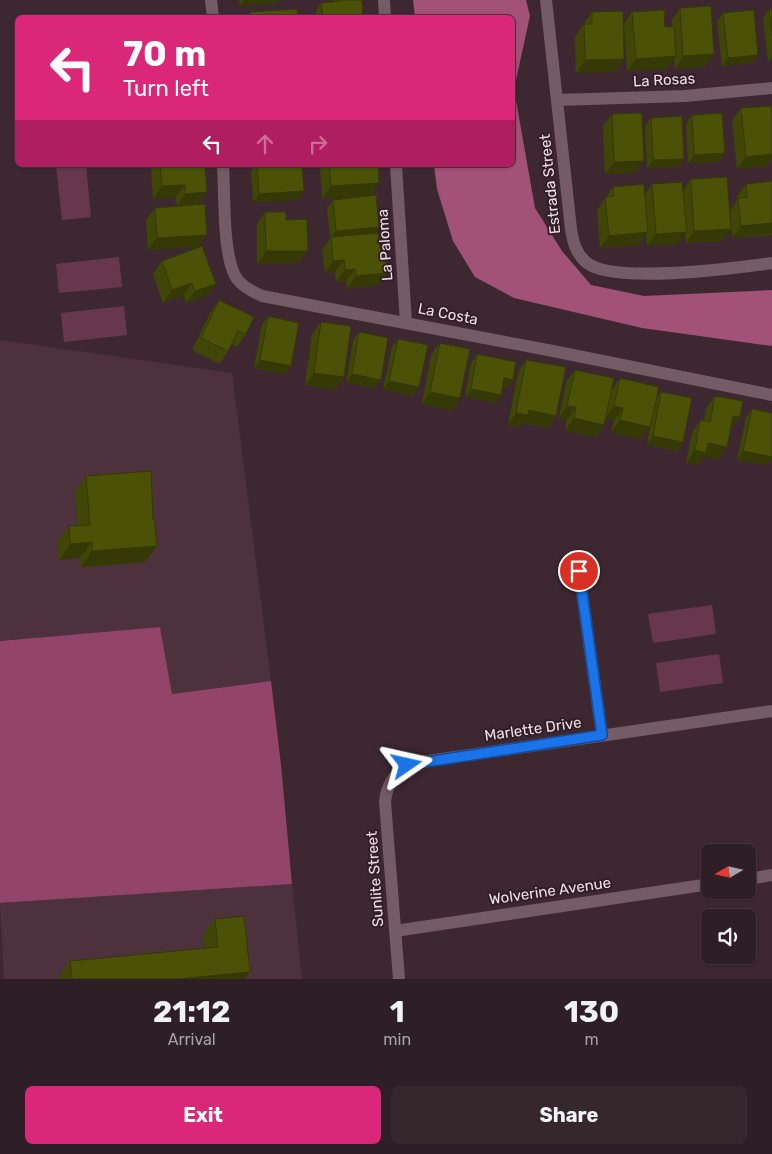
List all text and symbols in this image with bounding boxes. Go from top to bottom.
text: 70 m [123,33,206,75]
icon: left [40,35,105,100]
street label: La Rosas [632,69,696,91]
text: Turn left [123,75,209,102]
icon: left [198,130,226,158]
icon: ahead [251,130,279,158]
icon: right [304,130,332,158]
street label: Estrada Street [536,133,564,235]
street label: La Paloma [374,208,396,282]
street label: La Costa [416,299,480,329]
pin [558,550,600,592]
icon: arrive [565,557,593,585]
street label: Marlette Drive [483,713,583,745]
position arrow [380,738,432,790]
street label: Sunlite Street [363,830,387,928]
north arrow [701,844,756,899]
map controls [701,844,756,964]
street label: Wolverine Avenue [488,874,612,908]
button: sound [701,909,756,964]
text: 21:12 [153,994,230,1030]
text: 1 [390,994,405,1030]
text: 130 [564,994,619,1030]
text: Arrival [168,1030,216,1049]
text: min [383,1030,411,1049]
text: m [584,1030,599,1049]
button: Exit [25,1086,381,1144]
button: Share [391,1086,747,1144]

